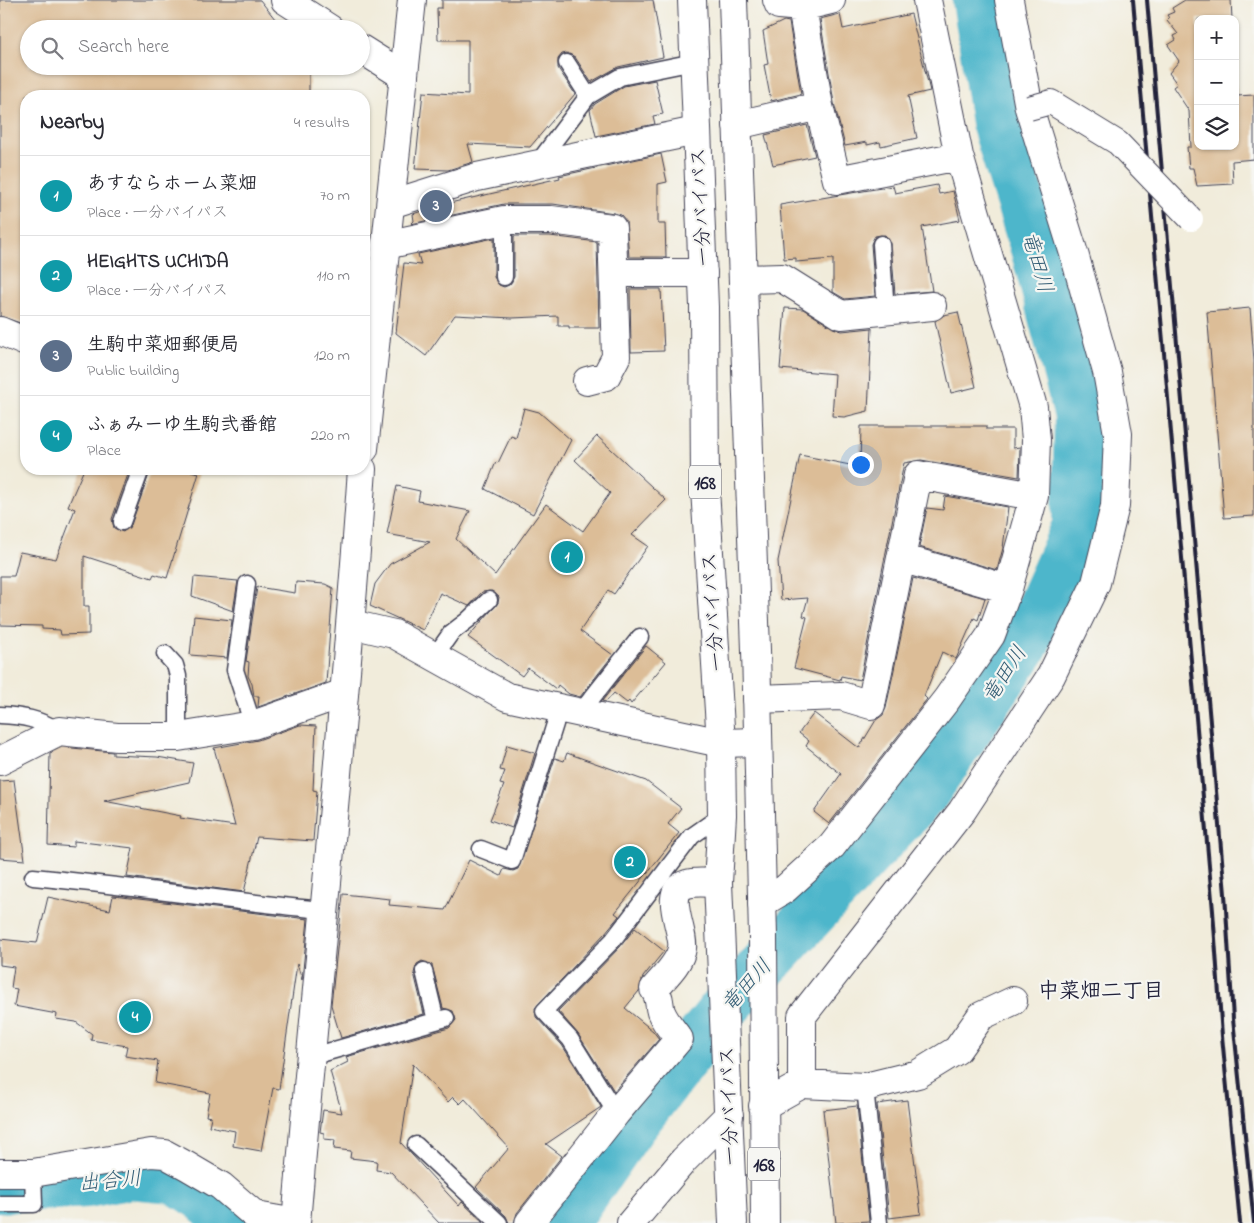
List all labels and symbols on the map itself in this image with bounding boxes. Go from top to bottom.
street label: 一分バイパス [685,146,720,267]
pin: 3 [420,187,452,225]
water label: 竜田川 [1013,228,1059,297]
your location [848,452,874,478]
road number: 168 [689,466,721,498]
pin: 1 [551,538,583,576]
street label: 一分バイパス [696,551,733,672]
water label: 竜田川 [976,641,1035,710]
pin: 2 [614,843,646,881]
water label: 竜田川 [715,953,780,1020]
district label: 中菜畑二丁目 [1038,977,1164,1007]
pin: 4 [119,998,151,1036]
street label: 一分バイパス [714,1046,747,1166]
road number: 168 [748,1148,780,1180]
water label: 出合川 [77,1164,143,1200]

